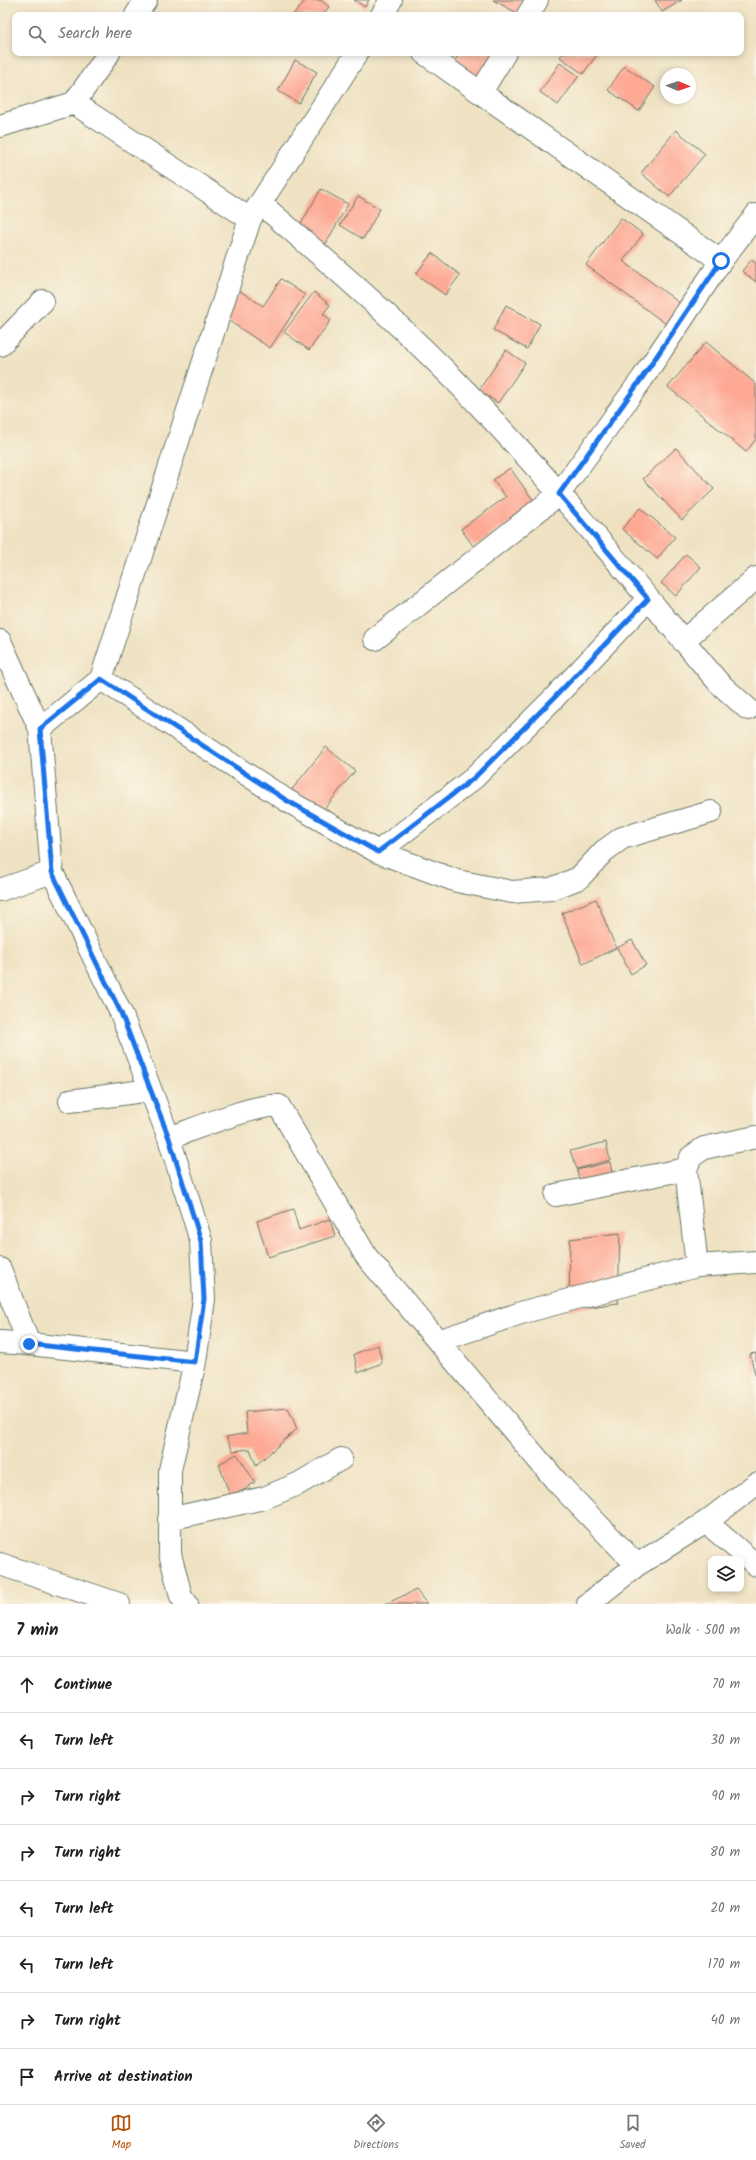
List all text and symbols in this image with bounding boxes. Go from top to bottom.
search box [12,12,744,56]
text: Search here [58,22,132,46]
icon: search [26,23,48,45]
north arrow [660,68,696,104]
route start [712,252,730,270]
route end [20,1335,38,1353]
map controls [708,1556,744,1592]
button: layers [708,1556,744,1592]
text: 7 min [16,1617,58,1644]
text: Walk · 500 m [665,1620,740,1641]
text: Continue [54,1673,112,1697]
icon: ahead [16,1674,38,1696]
text: 70 m [712,1674,740,1695]
text: Turn left [54,1729,114,1753]
icon: left [16,1730,38,1752]
text: 30 m [711,1730,740,1751]
text: Turn right [54,1785,121,1809]
icon: right [16,1786,38,1808]
text: 90 m [712,1786,740,1807]
text: Turn right [54,1841,121,1865]
icon: right [16,1842,38,1864]
text: 80 m [710,1842,740,1863]
text: Turn left [54,1897,114,1921]
icon: left [16,1898,38,1920]
text: 20 m [710,1898,740,1919]
text: Turn left [54,1953,114,1977]
icon: left [16,1954,38,1976]
text: 170 m [708,1954,740,1975]
text: Turn right [54,2009,121,2033]
icon: right [16,2010,38,2032]
text: 40 m [711,2010,740,2031]
text: Arrive at destination [54,2065,193,2089]
icon: arrive [16,2066,38,2088]
tab: Map [110,2112,132,2154]
tab: Directions [353,2112,399,2154]
tab: Saved [620,2112,646,2154]

